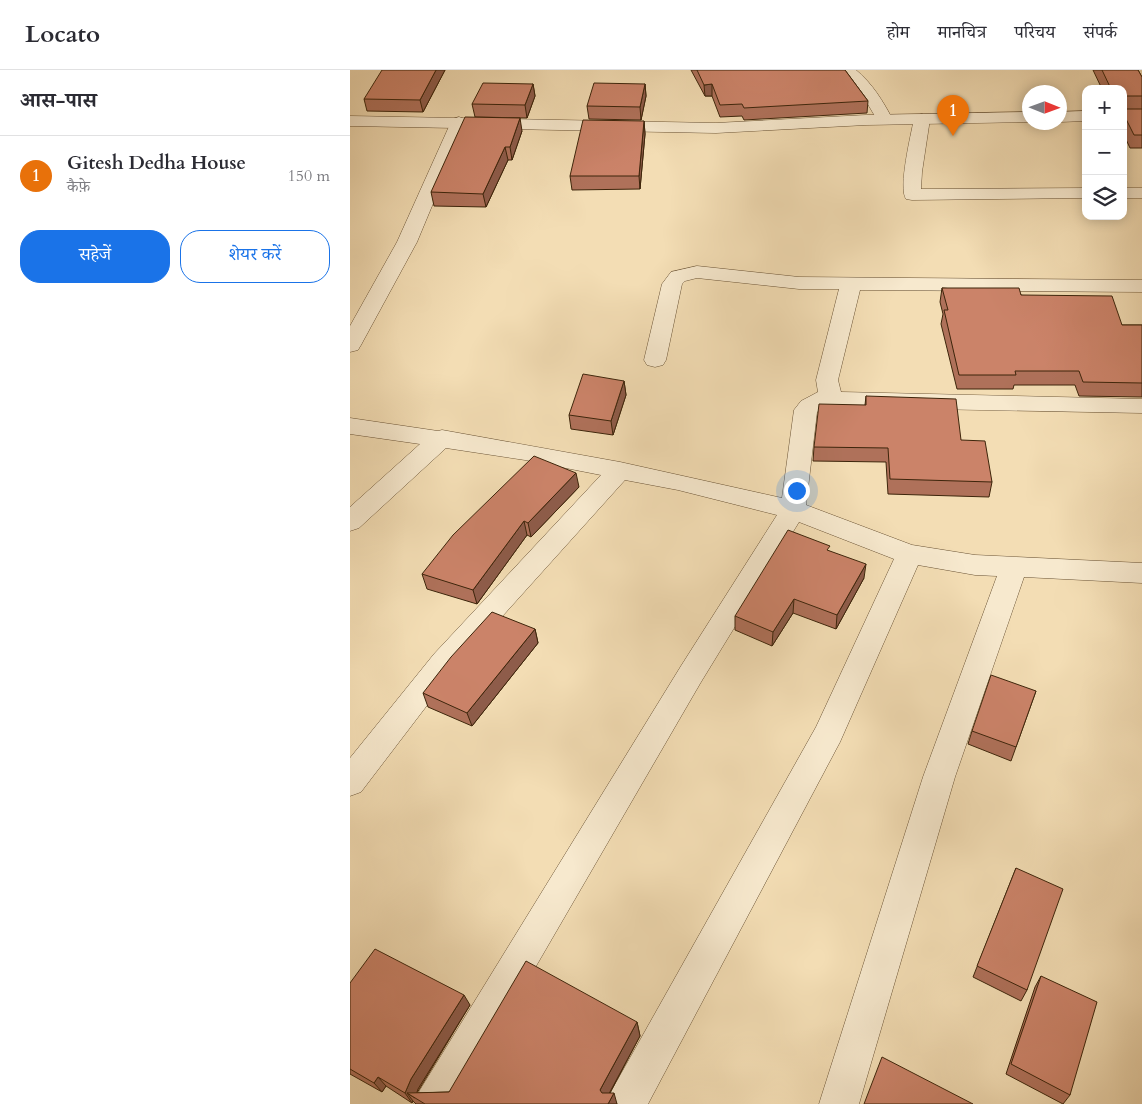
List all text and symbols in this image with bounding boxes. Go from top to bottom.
text: Locato [25,18,100,51]
text: होम [887,20,910,45]
text: मानचित्र [938,20,986,45]
text: परिचय [1014,20,1055,45]
text: संपर्क [1083,20,1117,45]
north arrow [1022,85,1067,130]
map controls [1082,85,1127,220]
button: + [1082,85,1127,130]
text: आस-पास [20,86,97,115]
pin: 1 [937,95,969,136]
button: − [1082,130,1127,175]
text: Gitesh Dedha House [67,150,246,176]
text: 1 [32,165,40,187]
text: 150 m [288,165,330,187]
button: layers [1082,175,1127,220]
text: कैफ़े [67,176,90,198]
button: सहेजें [20,230,170,283]
button: शेयर करें [180,230,330,283]
your location [784,478,810,504]

